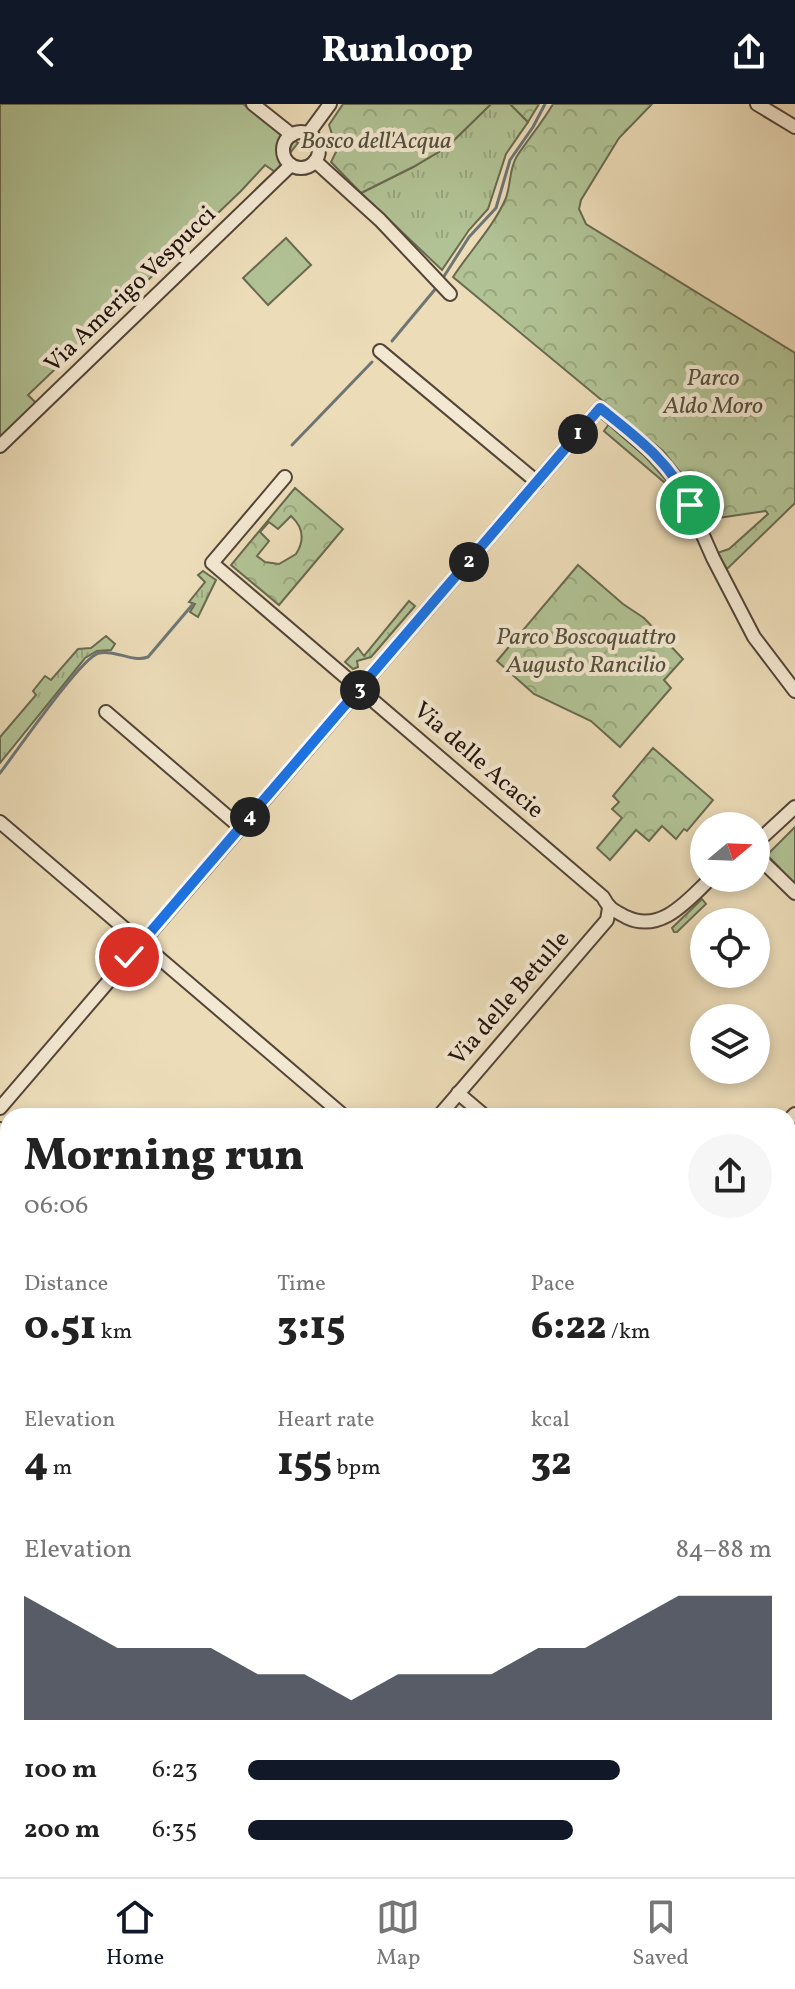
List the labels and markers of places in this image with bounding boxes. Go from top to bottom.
pin: 1 [558,414,598,454]
pin [656,471,724,539]
pin: 2 [449,542,489,582]
pin: 3 [340,670,380,710]
pin: 4 [230,797,270,837]
pin [95,923,163,991]

